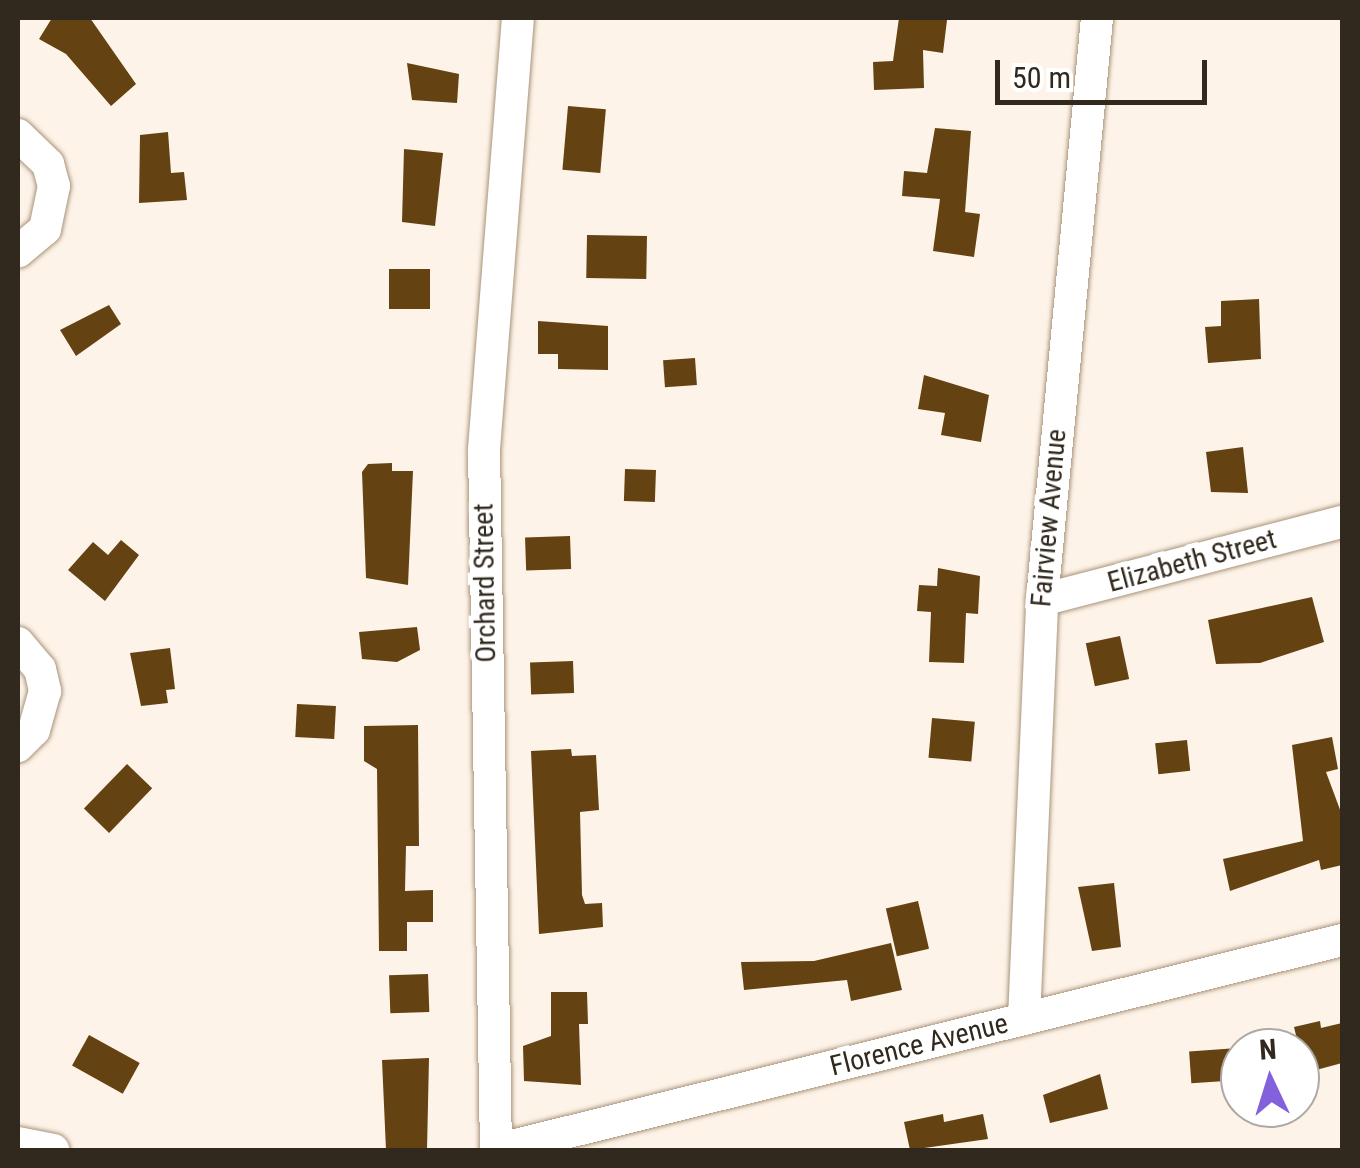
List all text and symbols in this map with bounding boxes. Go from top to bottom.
scale bar [1000,40,1212,102]
text: 50 m [1012,60,1071,95]
street label: Fairview Avenue [1024,428,1074,608]
street label: Orchard Street [467,503,503,663]
street label: Elizabeth Street [1104,522,1280,600]
street label: Florence Avenue [827,1007,1011,1083]
north arrow [1220,1028,1320,1128]
text: N [1258,1033,1278,1067]

